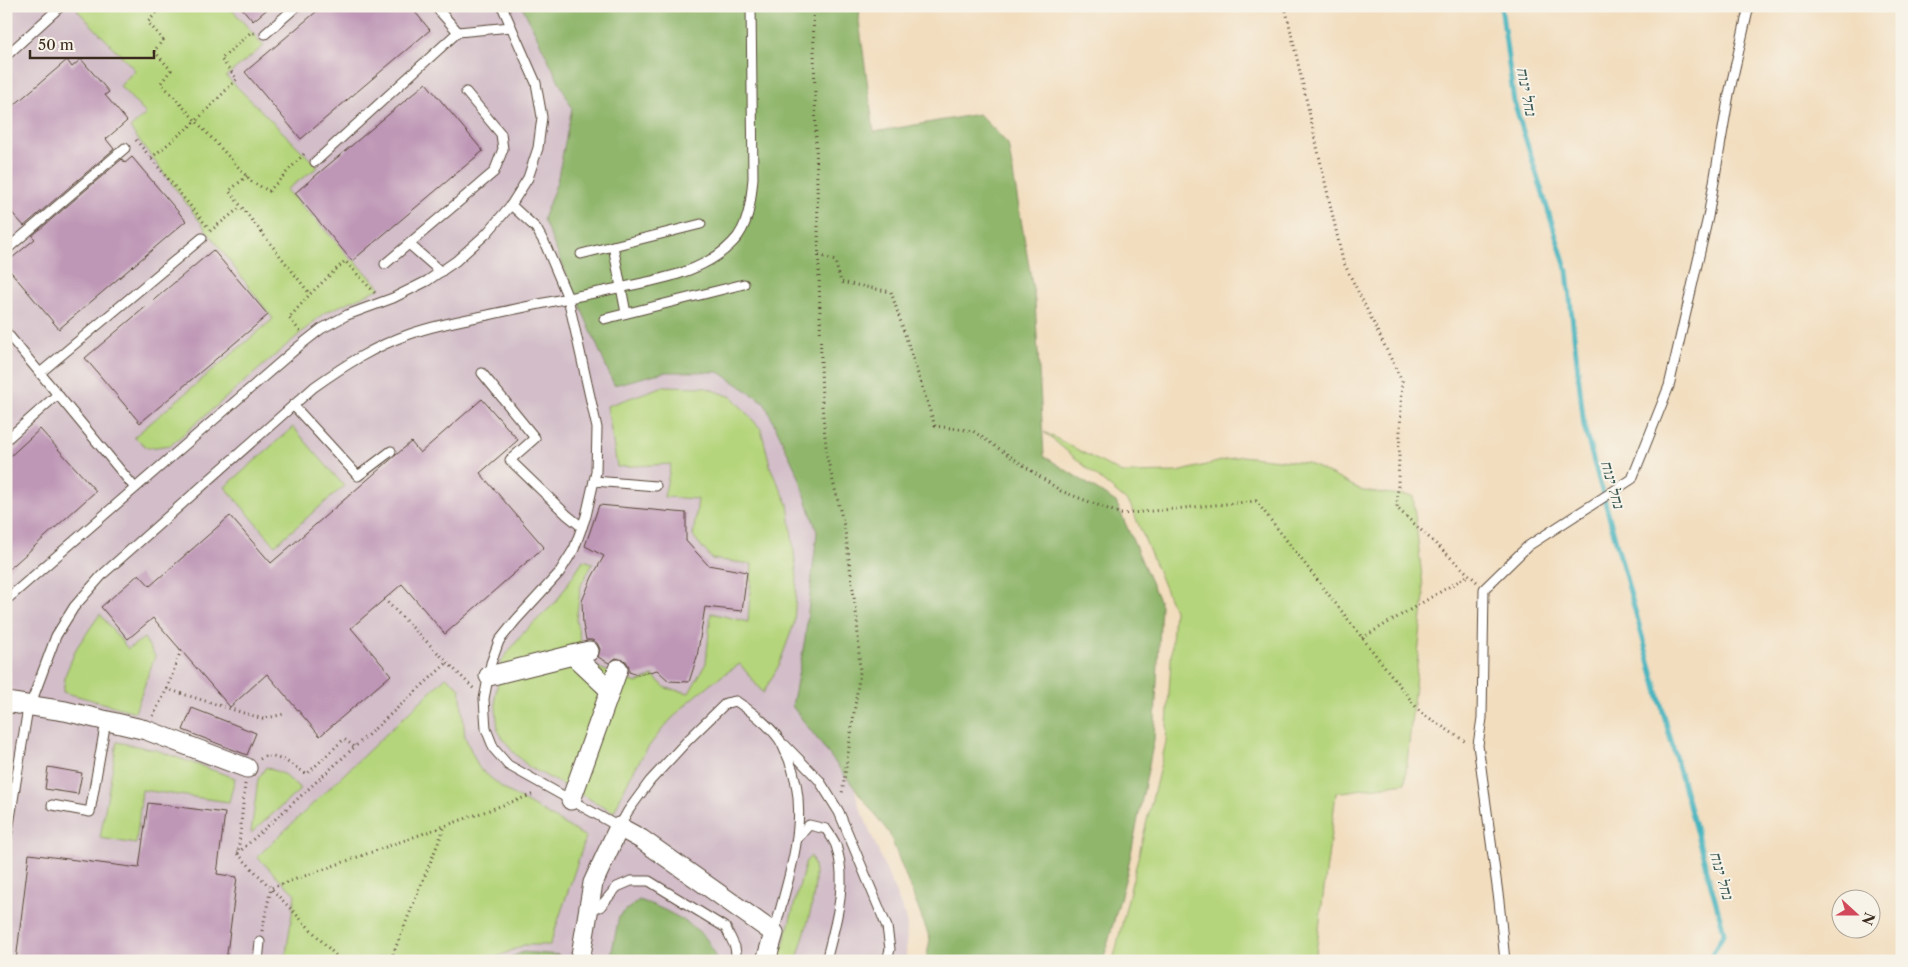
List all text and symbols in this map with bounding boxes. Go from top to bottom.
scale bar [30,28,154,60]
text: 50 m [38,35,74,54]
water label: נחל ינוח [1512,65,1542,119]
water label: נחל ינוח [1597,458,1630,512]
water label: נחל ינוח [1706,849,1739,903]
north arrow [1830,890,1880,940]
text: N [1858,910,1879,928]

